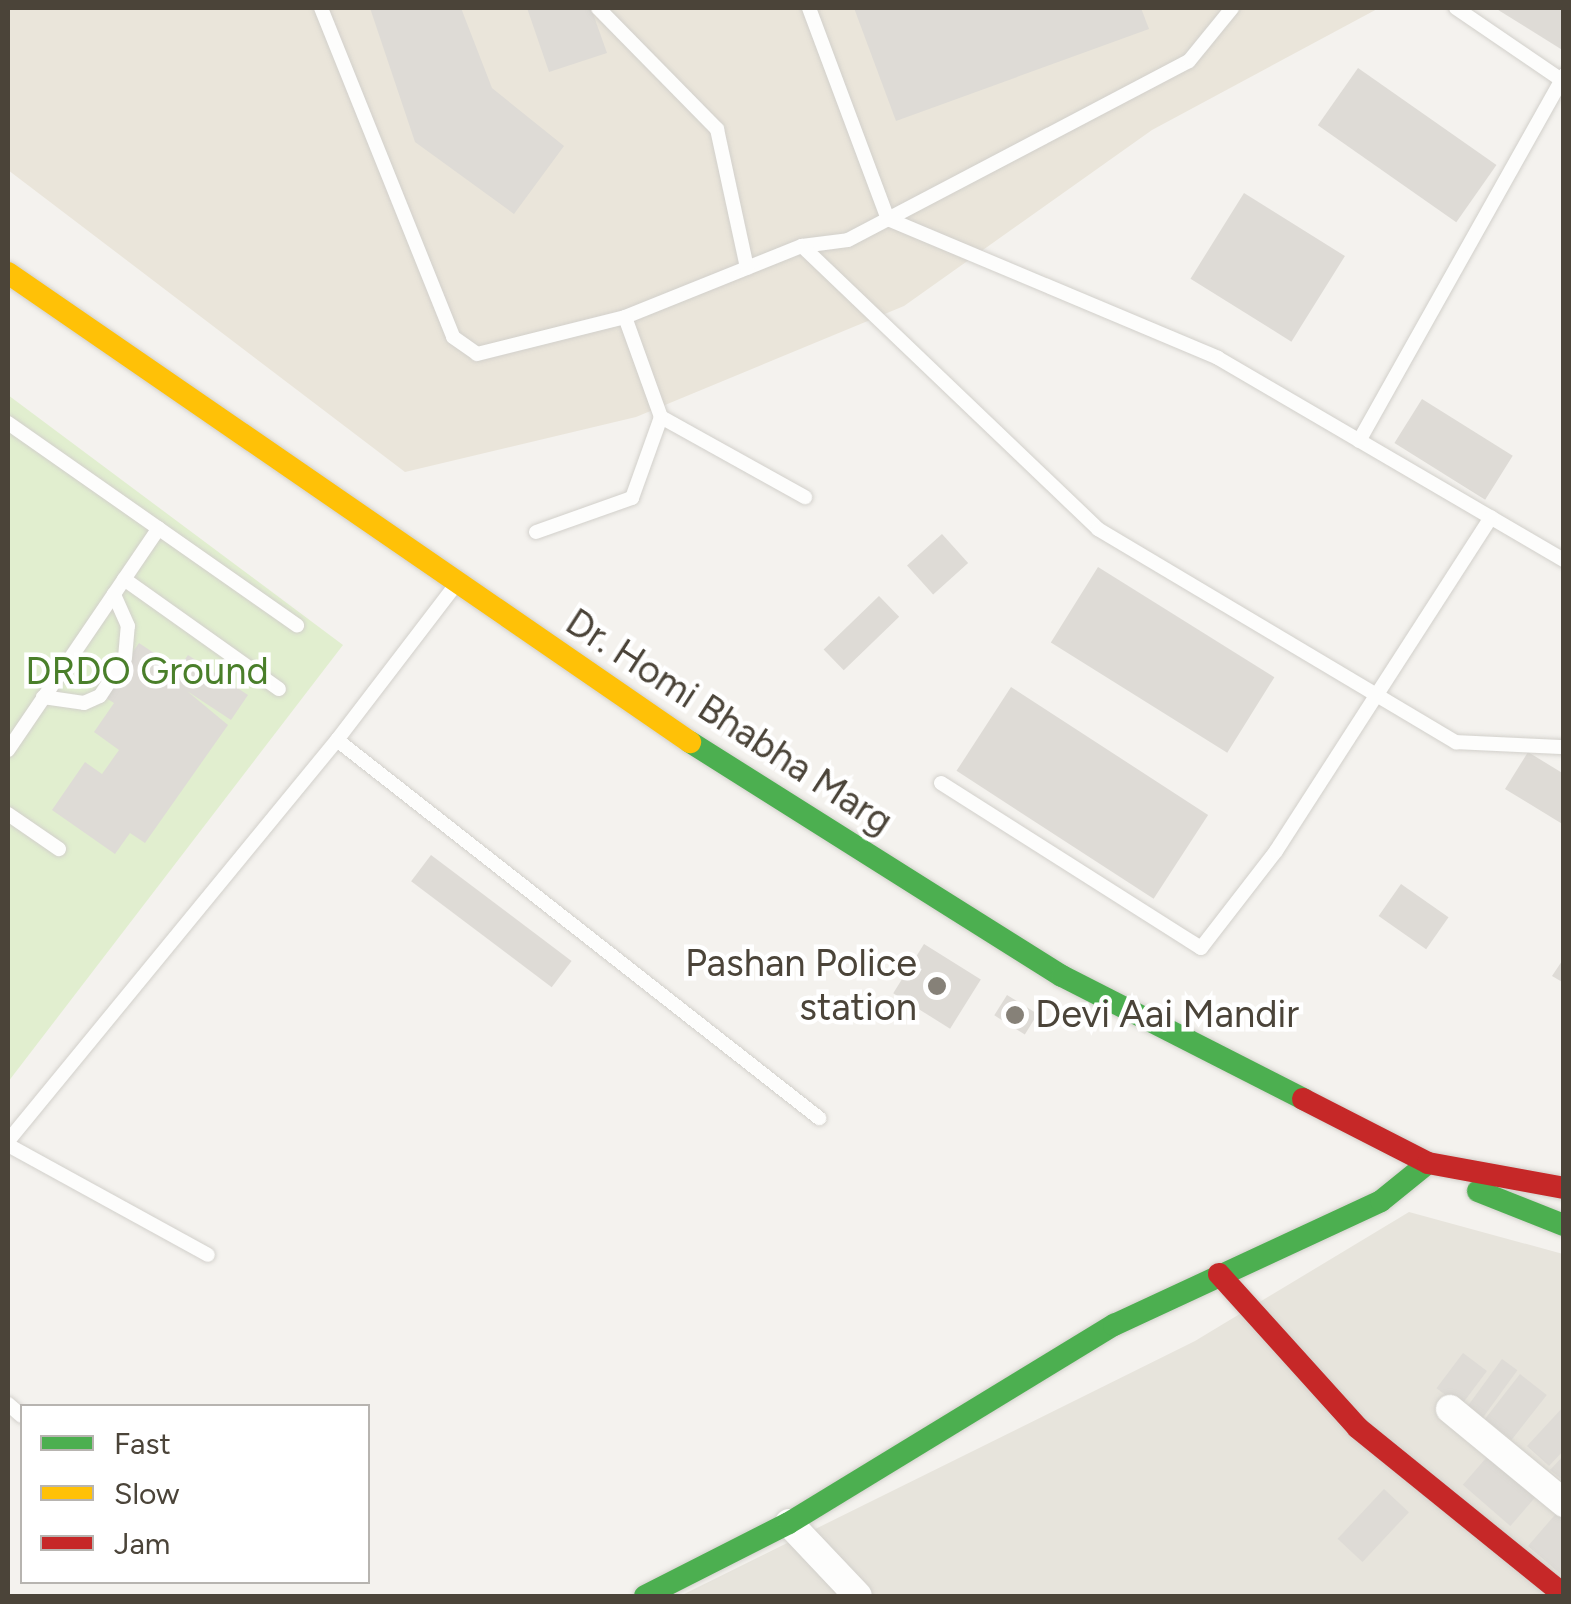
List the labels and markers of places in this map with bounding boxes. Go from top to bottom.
place label: Pashan Police station [685,941,917,1030]
marker: Pashan Police station [926,975,948,997]
place label: Devi Aai Mandir [1035,992,1299,1038]
marker: Devi Aai Mandir [1004,1004,1026,1026]

